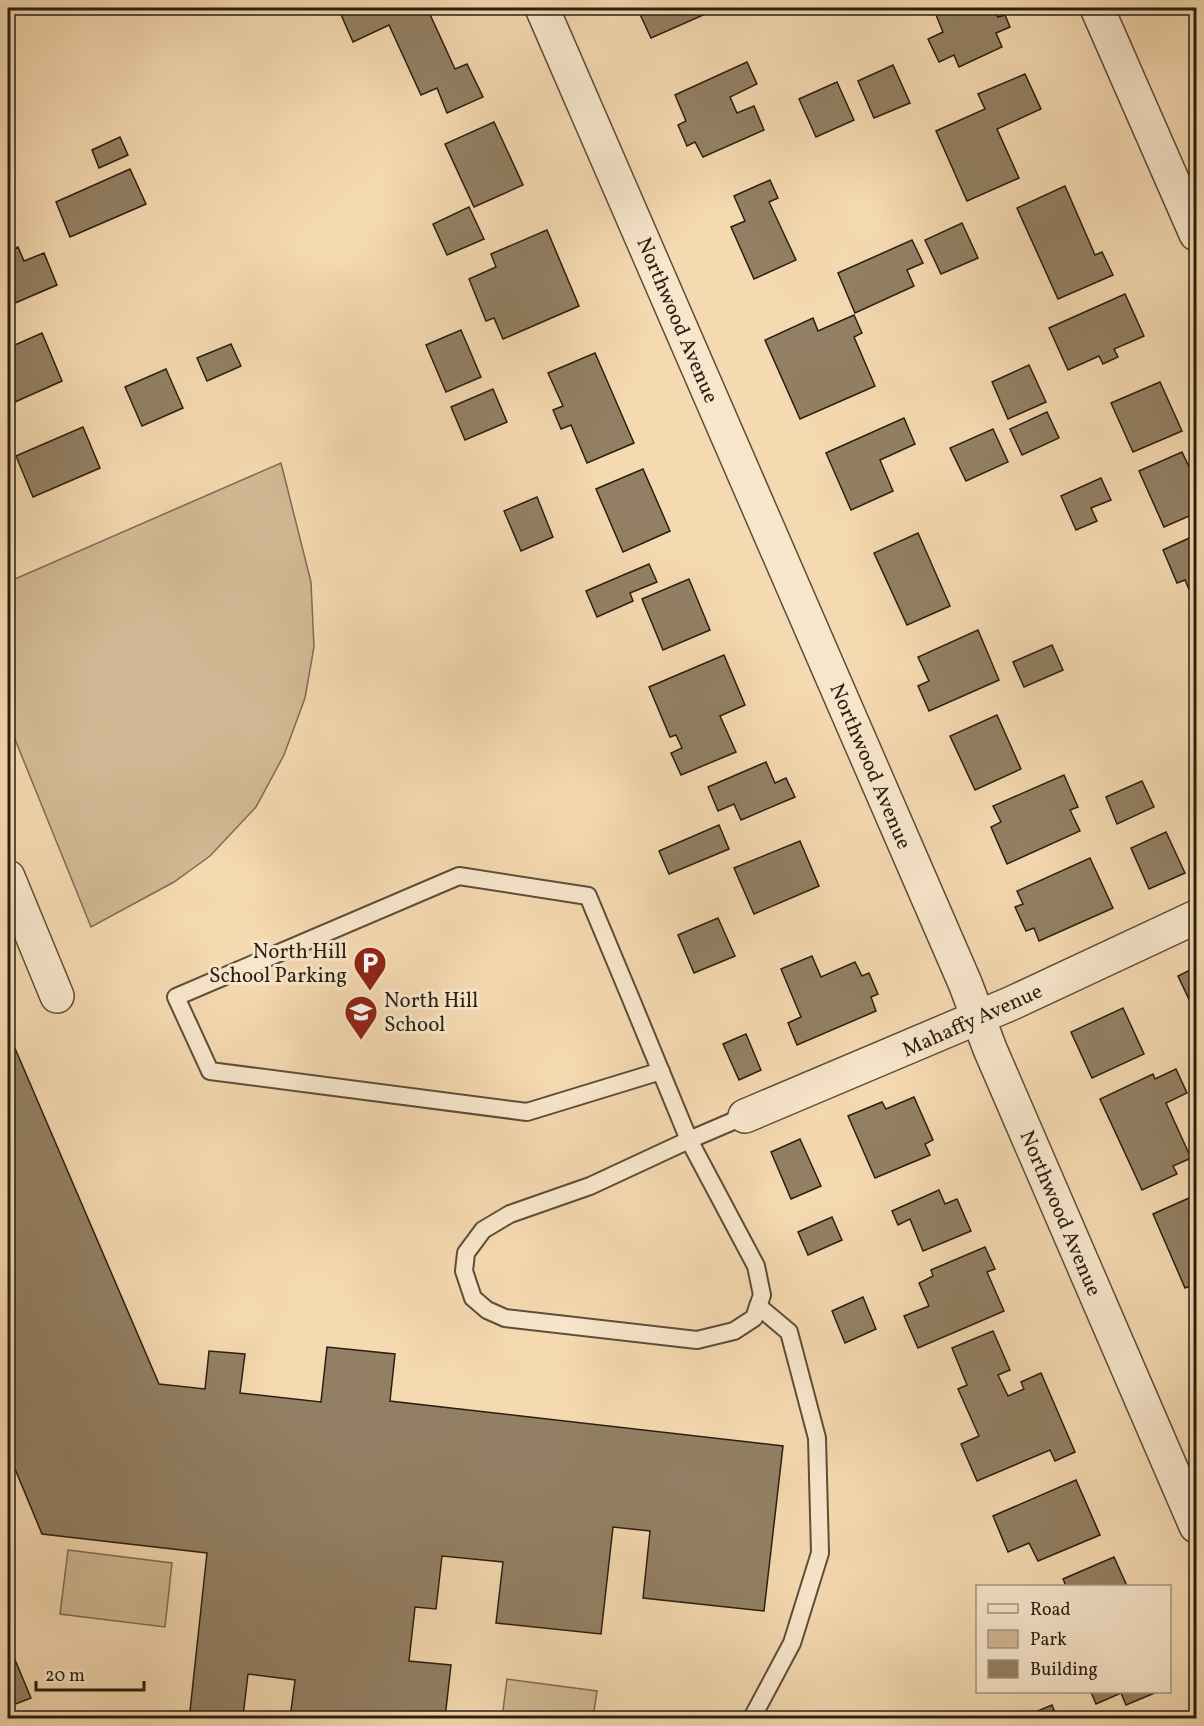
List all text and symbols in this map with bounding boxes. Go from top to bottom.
street label: Northwood Avenue [629,233,725,408]
street label: Northwood Avenue [822,679,918,854]
place label: North Hill School Parking [209,938,347,991]
parking icon: North Hill School Parking [352,945,388,992]
street label: Mahaffy Avenue [898,977,1047,1065]
place label: North Hill School [384,987,478,1040]
school or university icon: North Hill School [343,994,379,1041]
street label: Northwood Avenue [1012,1126,1108,1301]
legend [976,1585,1171,1693]
text: Road [1030,1598,1071,1623]
text: Park [1030,1628,1067,1653]
scale bar [36,1654,144,1692]
text: Building [1030,1658,1098,1683]
text: 20 m [45,1664,85,1689]

